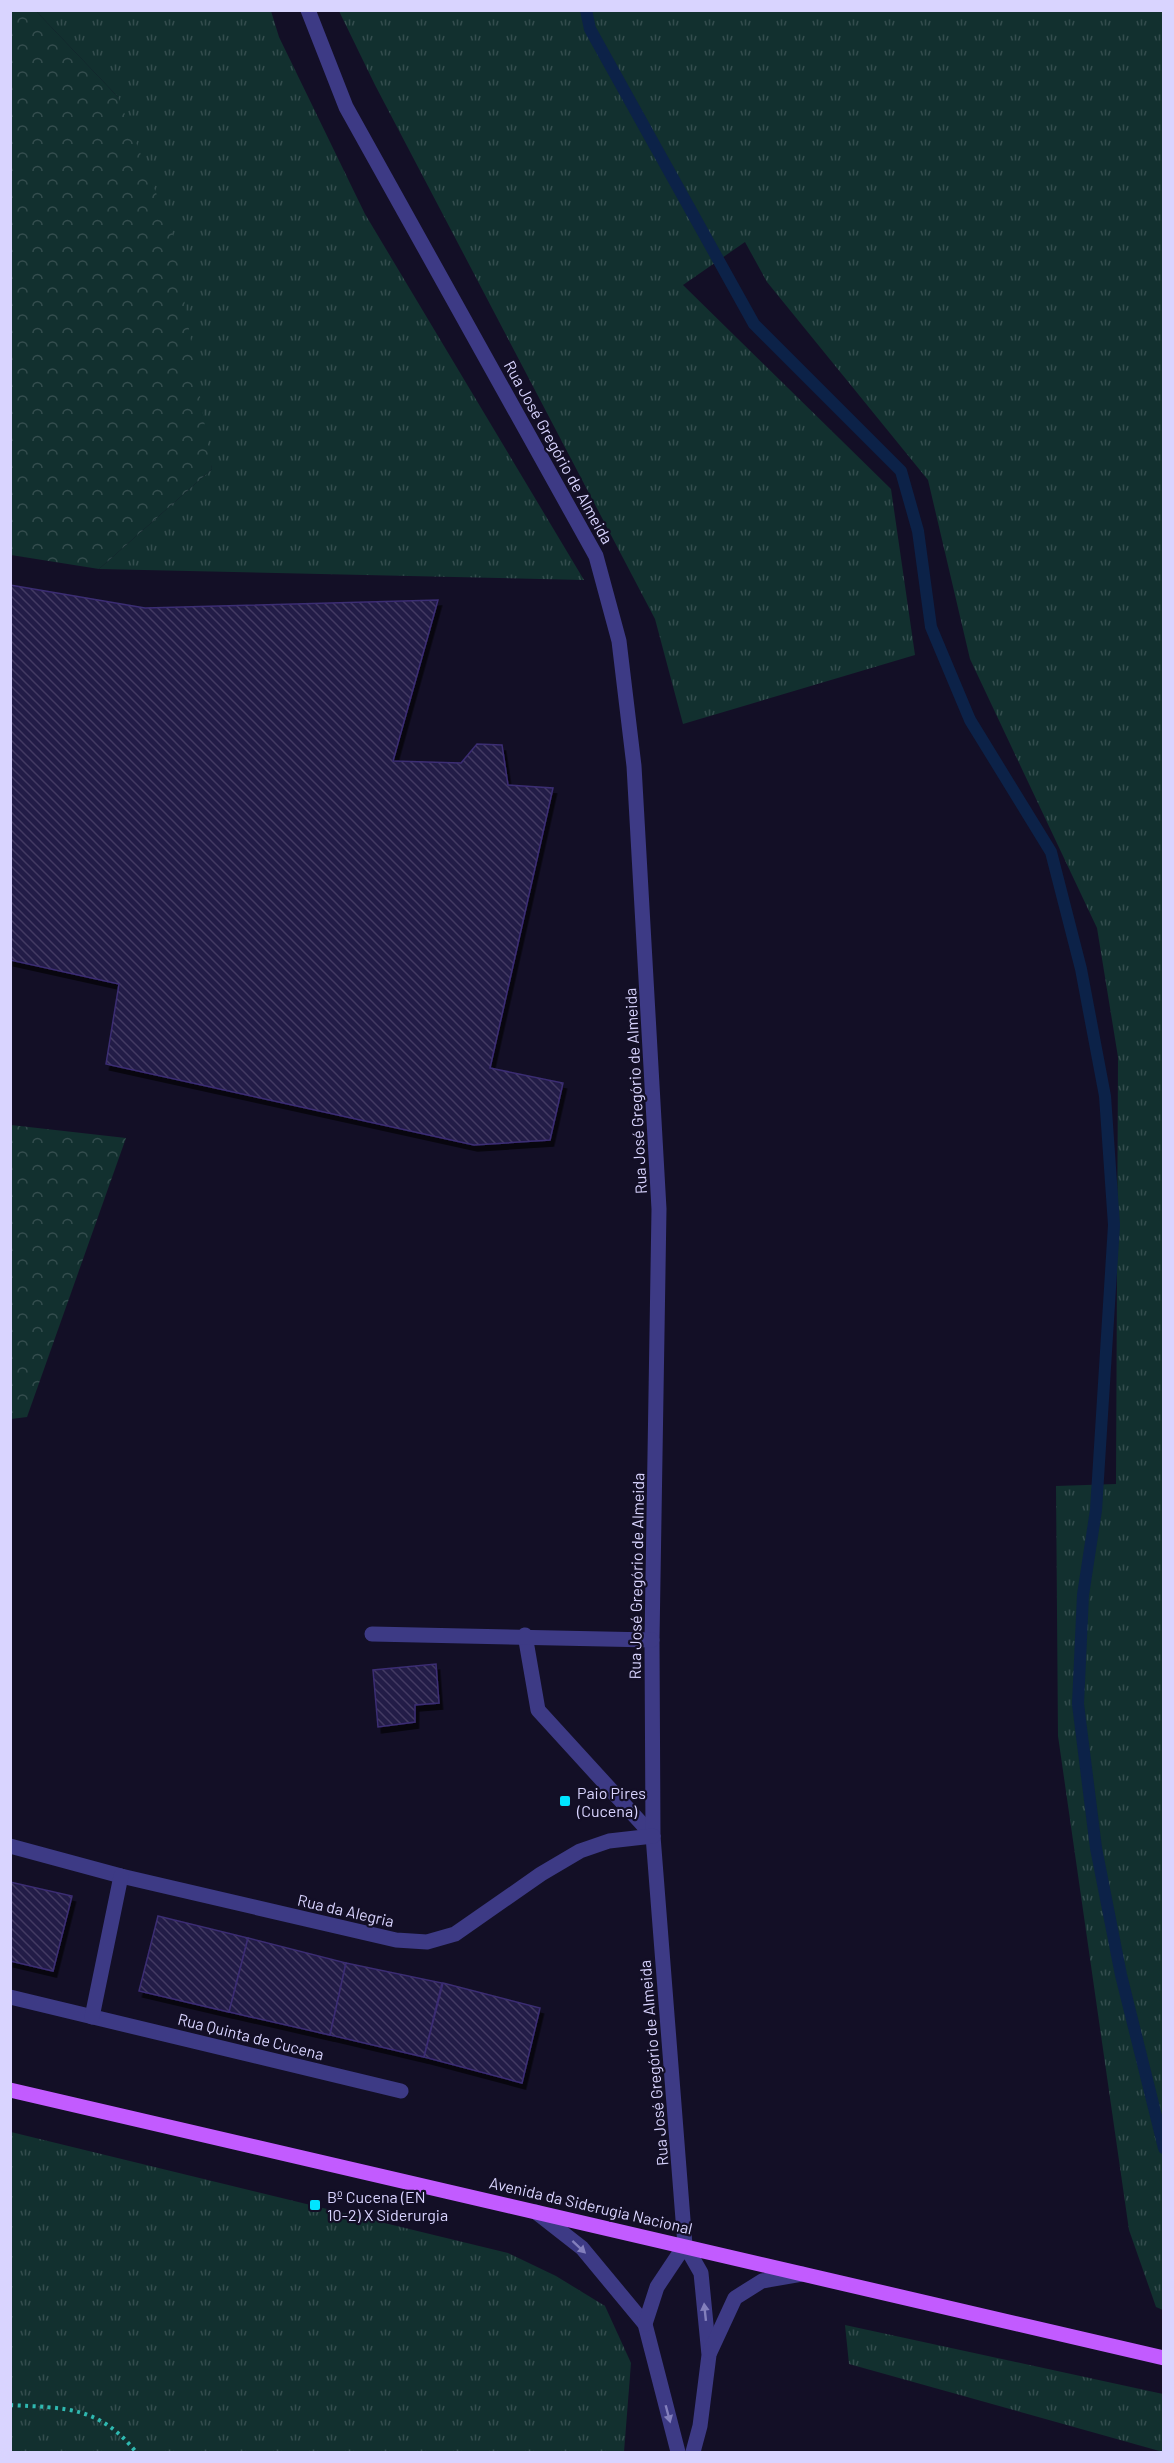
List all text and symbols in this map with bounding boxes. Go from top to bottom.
street label: Rua José Gregório de Almeida [501,357,617,547]
street label: Rua José Gregório de Almeida [620,987,650,1195]
street label: Rua José Gregório de Almeida [625,1473,647,1679]
place label: Paio Pires (Cucena) [576,1783,646,1820]
marker: Paio Pires (Cucena) [558,1794,572,1808]
street label: Rua da Alegria [296,1890,396,1930]
street label: Rua José Gregório de Almeida [635,1959,671,2167]
street label: Rua Quinta de Cucena [176,2009,326,2063]
street label: Avenida da Siderugia Nacional [488,2172,694,2238]
place label: Bº Cucena (EN 10-2) X Siderurgia [327,2187,448,2224]
marker: Bº Cucena (EN 10-2) X Siderurgia [308,2198,322,2212]
one-way arrow [571,2240,586,2253]
one-way arrow [700,2302,710,2321]
one-way arrow [664,2405,674,2423]

